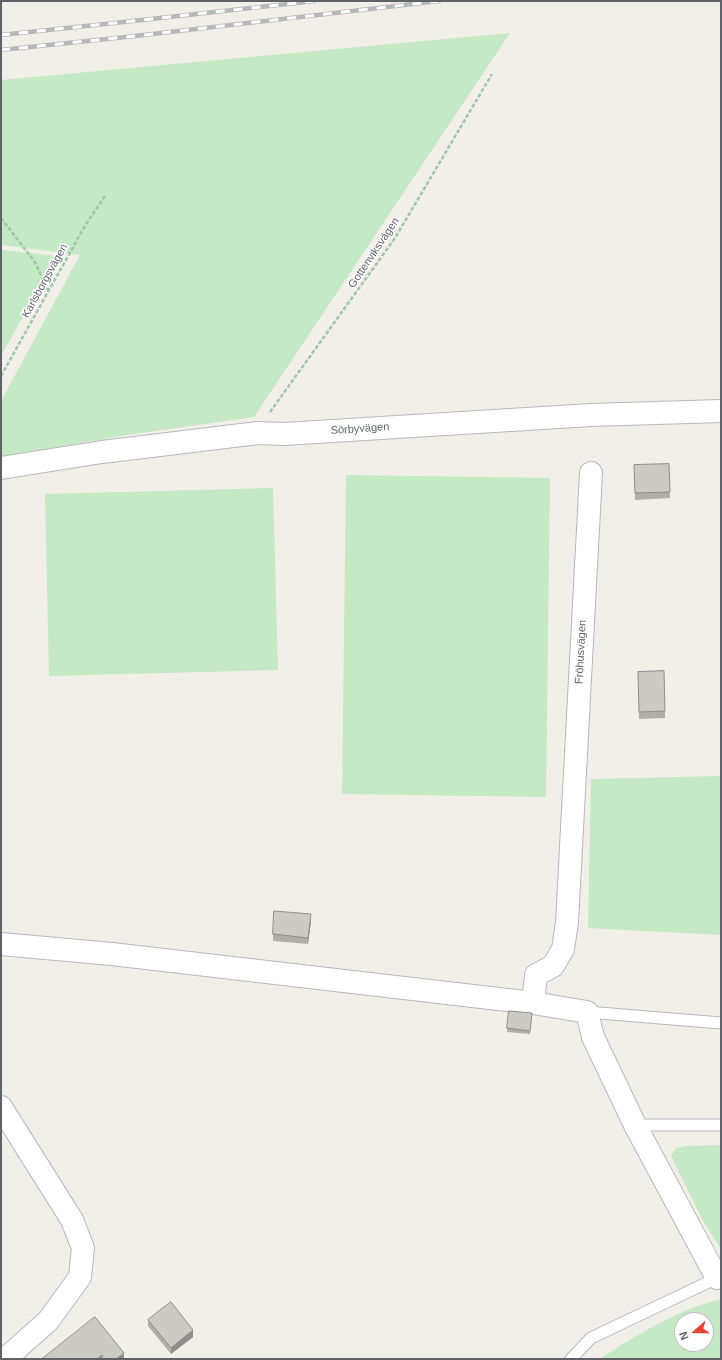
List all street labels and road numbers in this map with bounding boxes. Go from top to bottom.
street label: Gottenviksvägen [346,215,402,291]
street label: Karlsborgsvägen [19,242,71,320]
street label: Sörbyvägen [330,420,390,438]
street label: Fröhusvägen [573,620,589,684]

